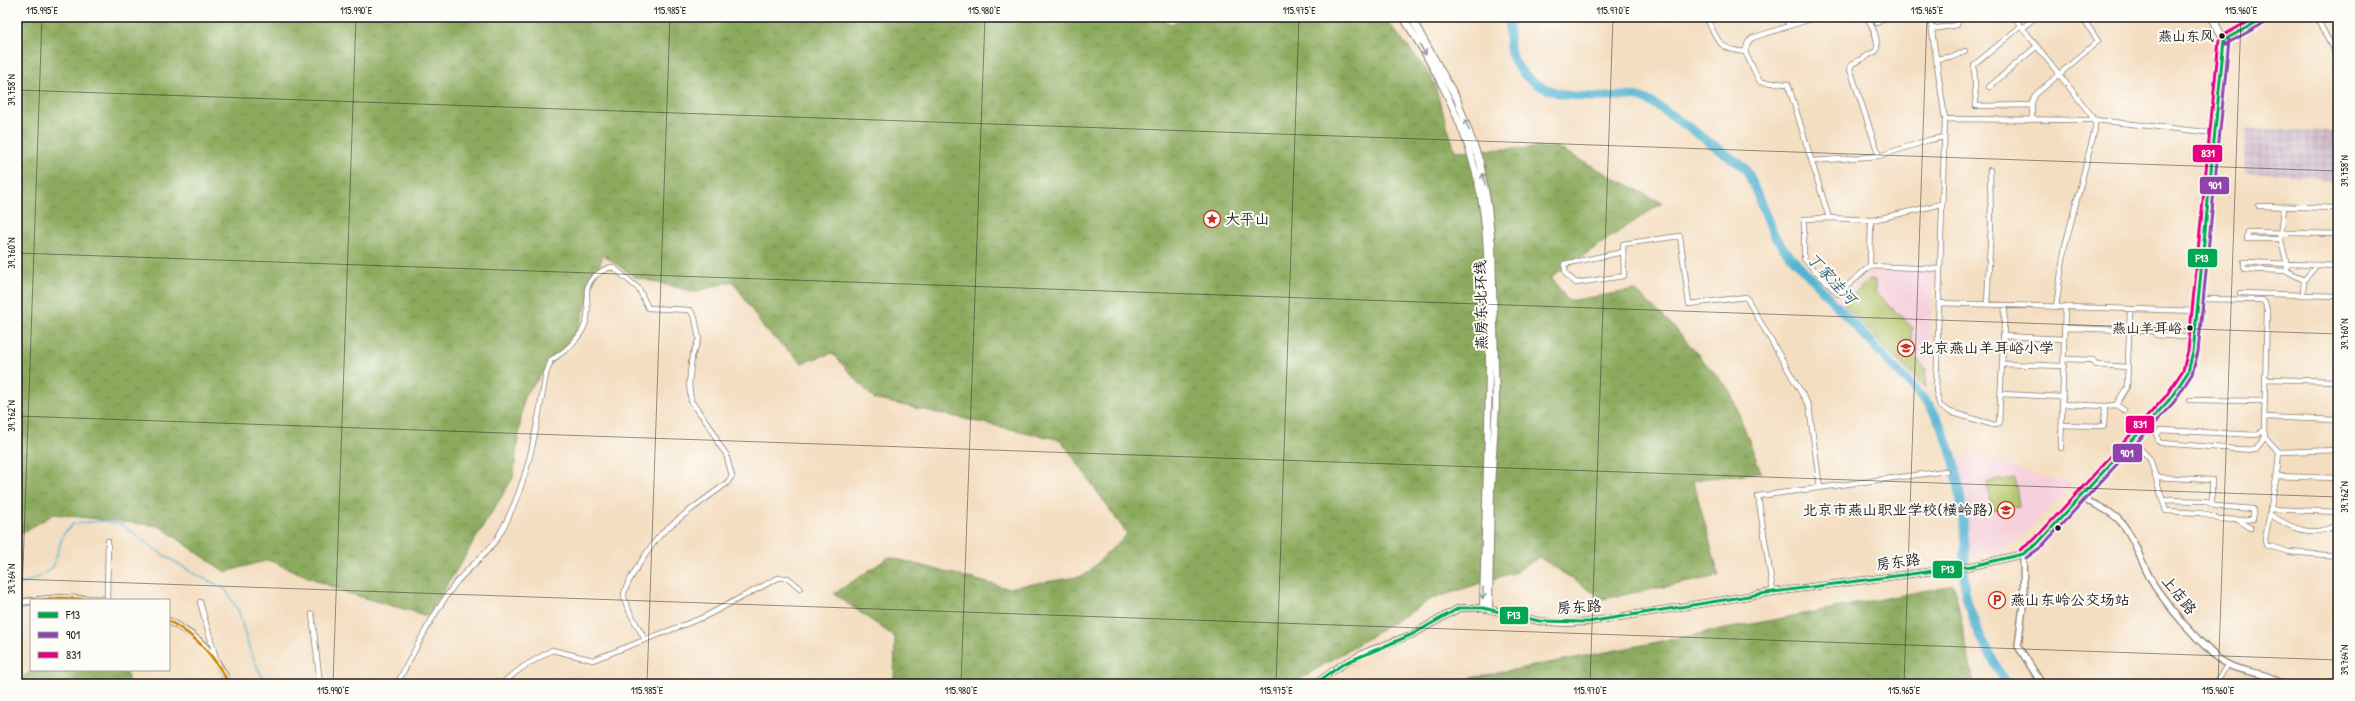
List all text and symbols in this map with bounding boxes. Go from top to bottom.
text: 115.995°E [26,4,59,17]
text: 115.990°E [340,4,373,17]
text: 115.985°E [654,4,687,17]
text: 115.980°E [968,4,1001,17]
text: 115.975°E [1282,4,1316,17]
text: 115.970°E [1596,4,1630,17]
text: 115.965°E [1911,4,1944,17]
text: 115.960°E [2225,4,2258,17]
place label: 燕山东风 [2158,26,2214,45]
marker: 燕山东风 [2217,31,2227,41]
one-way arrow [1420,44,1428,56]
text: 39.758°N [5,74,18,106]
one-way arrow [1463,119,1471,131]
line badge: 831 [2192,144,2223,163]
text: 831 [2201,146,2215,160]
text: 39.758°N [2338,155,2351,187]
one-way arrow [1479,173,1487,186]
line badge: 901 [2199,176,2230,195]
text: 901 [2209,178,2221,192]
place label: 大平山 [1225,208,1270,229]
place icon: 大平山 [1202,209,1222,229]
text: 39.760°N [5,237,18,269]
water label: 丁家洼河 [1802,247,1864,311]
line badge: F13 [2187,248,2218,268]
text: F13 [2194,251,2209,265]
street label: 燕房东北环线 [1469,260,1492,350]
place label: 燕山羊耳峪 [2112,318,2182,337]
text: 39.760°N [2338,318,2351,350]
marker: 燕山羊耳峪 [2185,323,2195,333]
place label: 北京燕山羊耳峪小学 [1919,337,2054,358]
school or university icon: 北京燕山羊耳峪小学 [1896,338,1916,358]
text: 39.762°N [5,400,18,432]
line badge: 831 [2125,415,2155,434]
text: 831 [2133,417,2147,431]
line badge: 901 [2112,443,2143,463]
text: 901 [2121,446,2133,460]
text: 39.762°N [2338,481,2351,513]
place label: 北京市燕山职业学校(横岭路) [1803,499,1993,520]
school or university icon: 北京市燕山职业学校(横岭路) [1996,500,2016,520]
unlabelled marker [2053,523,2063,533]
street label: 房东路 [1874,548,1922,575]
line badge: F13 [1932,560,1963,579]
text: F13 [1940,562,1955,576]
text: 39.764°N [5,564,18,594]
street label: 上店路 [2157,571,2202,619]
one-way arrow [1479,586,1487,599]
place label: 燕山东岭公交场站 [2010,589,2130,610]
parking icon: 燕山东岭公交场站 [1987,590,2007,610]
street label: 房东路 [1556,595,1602,618]
legend [30,599,170,671]
text: F13 [65,606,80,623]
line badge: F13 [1499,606,1529,625]
text: F13 [1506,608,1521,622]
text: 901 [66,626,80,643]
text: 39.764°N [2338,645,2351,675]
text: 831 [66,646,81,663]
text: 115.990°E [317,684,350,697]
text: 115.985°E [631,684,664,697]
text: 115.980°E [945,684,978,697]
text: 115.975°E [1259,684,1293,697]
text: 115.970°E [1573,684,1607,697]
text: 115.965°E [1888,684,1921,697]
text: 115.960°E [2202,684,2235,697]

